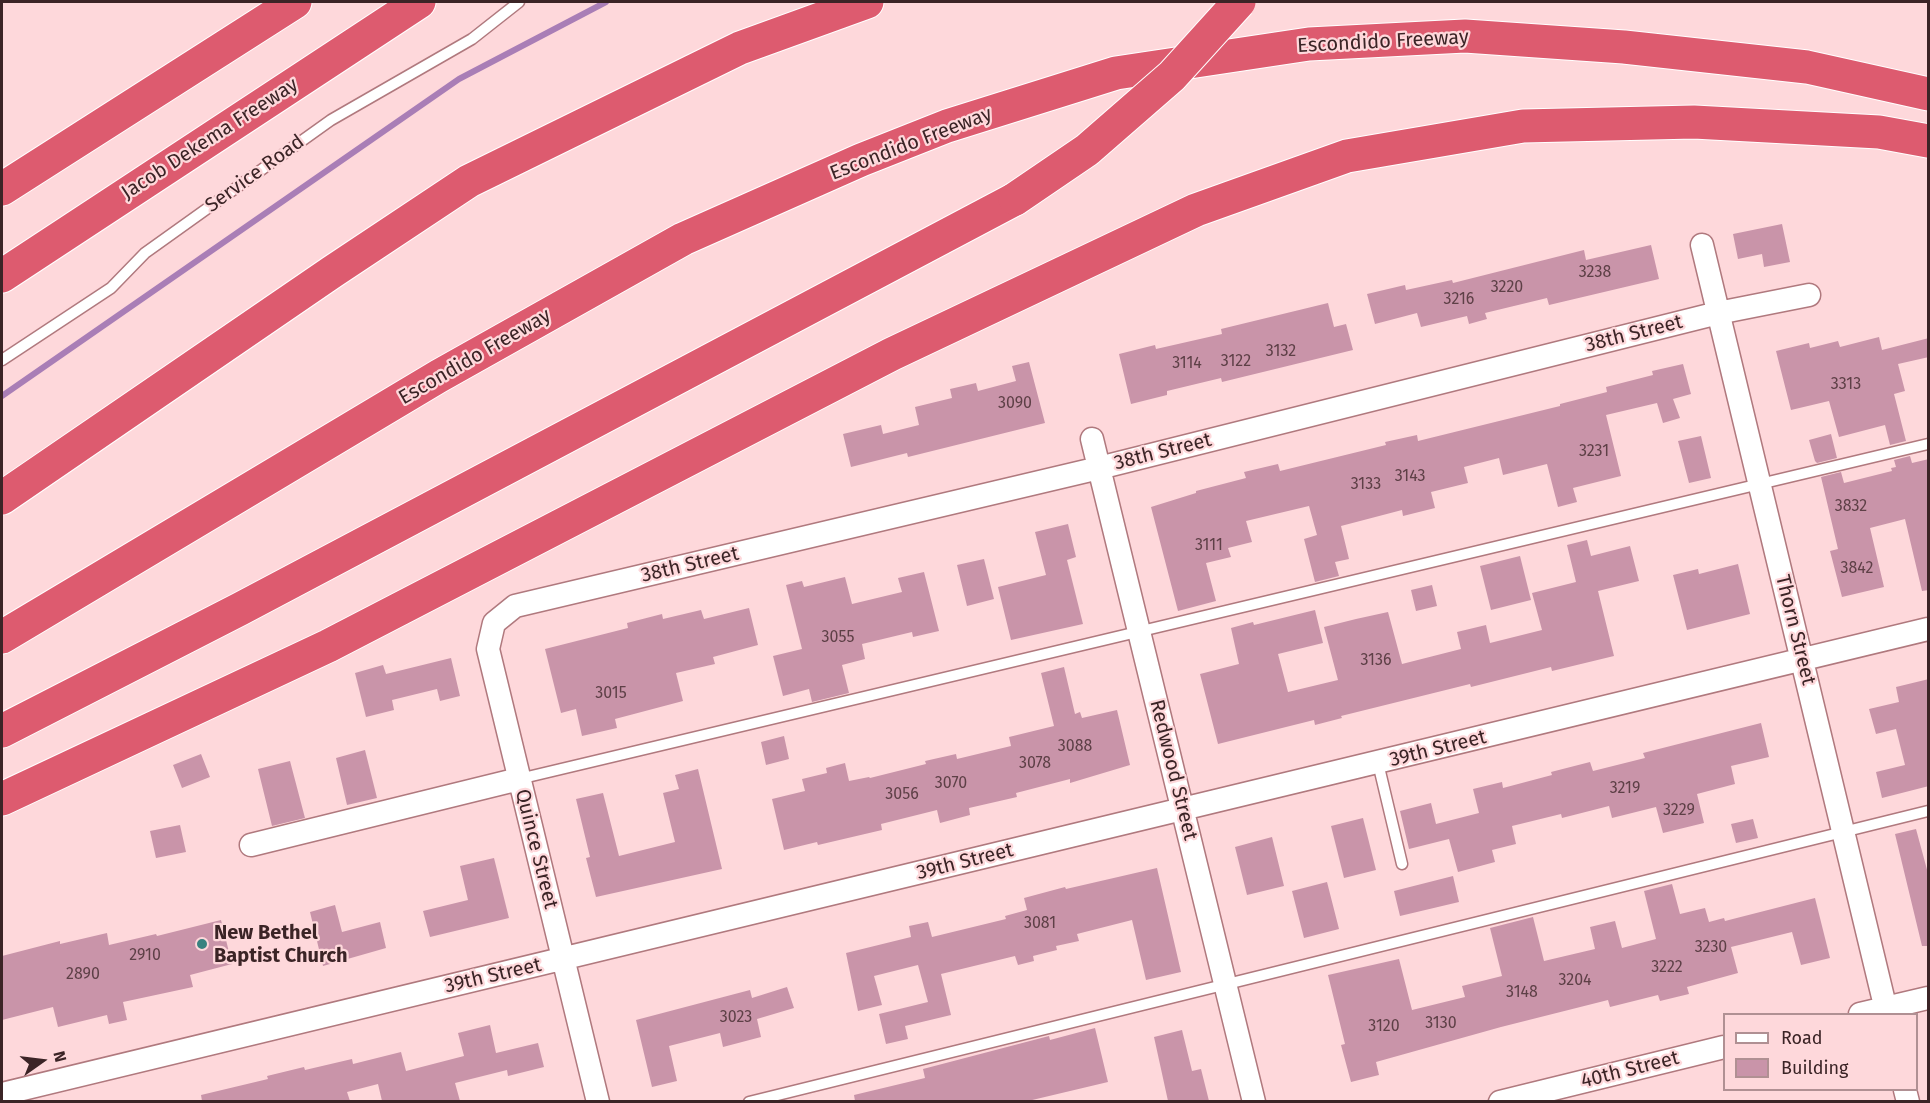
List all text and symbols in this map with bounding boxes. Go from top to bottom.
street label: Escondido Freeway [1297,26,1469,58]
street label: Jacob Dekema Freeway [117,73,303,205]
street label: Escondido Freeway [827,102,995,186]
street label: Service Road [201,130,309,218]
house number: 3238 [1579,263,1611,283]
house number: 3220 [1491,278,1523,298]
house number: 3216 [1444,290,1474,310]
street label: Escondido Freeway [395,304,555,410]
street label: 38th Street [1583,310,1685,358]
house number: 3132 [1266,342,1296,362]
house number: 3122 [1221,352,1251,372]
house number: 3114 [1172,354,1202,374]
house number: 3313 [1831,375,1861,395]
house number: 3090 [998,394,1032,414]
street label: 38th Street [1112,428,1214,476]
house number: 3231 [1579,442,1609,462]
house number: 3143 [1395,467,1425,487]
house number: 3133 [1351,475,1381,495]
house number: 3832 [1835,497,1867,517]
house number: 3111 [1195,536,1223,556]
street label: 38th Street [639,542,741,588]
house number: 3842 [1841,559,1873,579]
street label: Thorn Street [1770,572,1820,688]
house number: 3055 [822,628,854,648]
house number: 3136 [1360,651,1392,671]
house number: 3015 [595,684,627,704]
street label: Redwood Street [1144,697,1202,843]
street label: 39th Street [1387,725,1489,773]
house number: 3088 [1058,737,1092,757]
house number: 3078 [1019,754,1051,774]
house number: 3070 [935,774,967,794]
house number: 3219 [1610,779,1640,799]
house number: 3056 [885,785,919,805]
street label: Quince Street [510,787,562,911]
house number: 3229 [1663,801,1695,821]
street label: 39th Street [914,838,1016,886]
house number: 3081 [1024,914,1056,934]
place label: New Bethel Baptist Church [214,921,348,968]
marker: New Bethel Baptist Church [195,937,209,951]
house number: 3230 [1695,938,1727,958]
house number: 2910 [129,946,161,966]
street label: 39th Street [442,953,544,999]
house number: 3222 [1651,958,1683,978]
house number: 2890 [66,965,100,985]
house number: 3204 [1558,971,1592,991]
house number: 3148 [1506,983,1538,1003]
house number: 3023 [720,1008,752,1028]
legend [1723,1013,1918,1091]
house number: 3130 [1425,1014,1457,1034]
house number: 3120 [1368,1017,1400,1037]
text: Road [1781,1027,1823,1049]
north arrow [12,1031,72,1091]
street label: 40th Street [1578,1046,1682,1094]
text: N [49,1049,70,1064]
text: Building [1781,1057,1848,1079]

